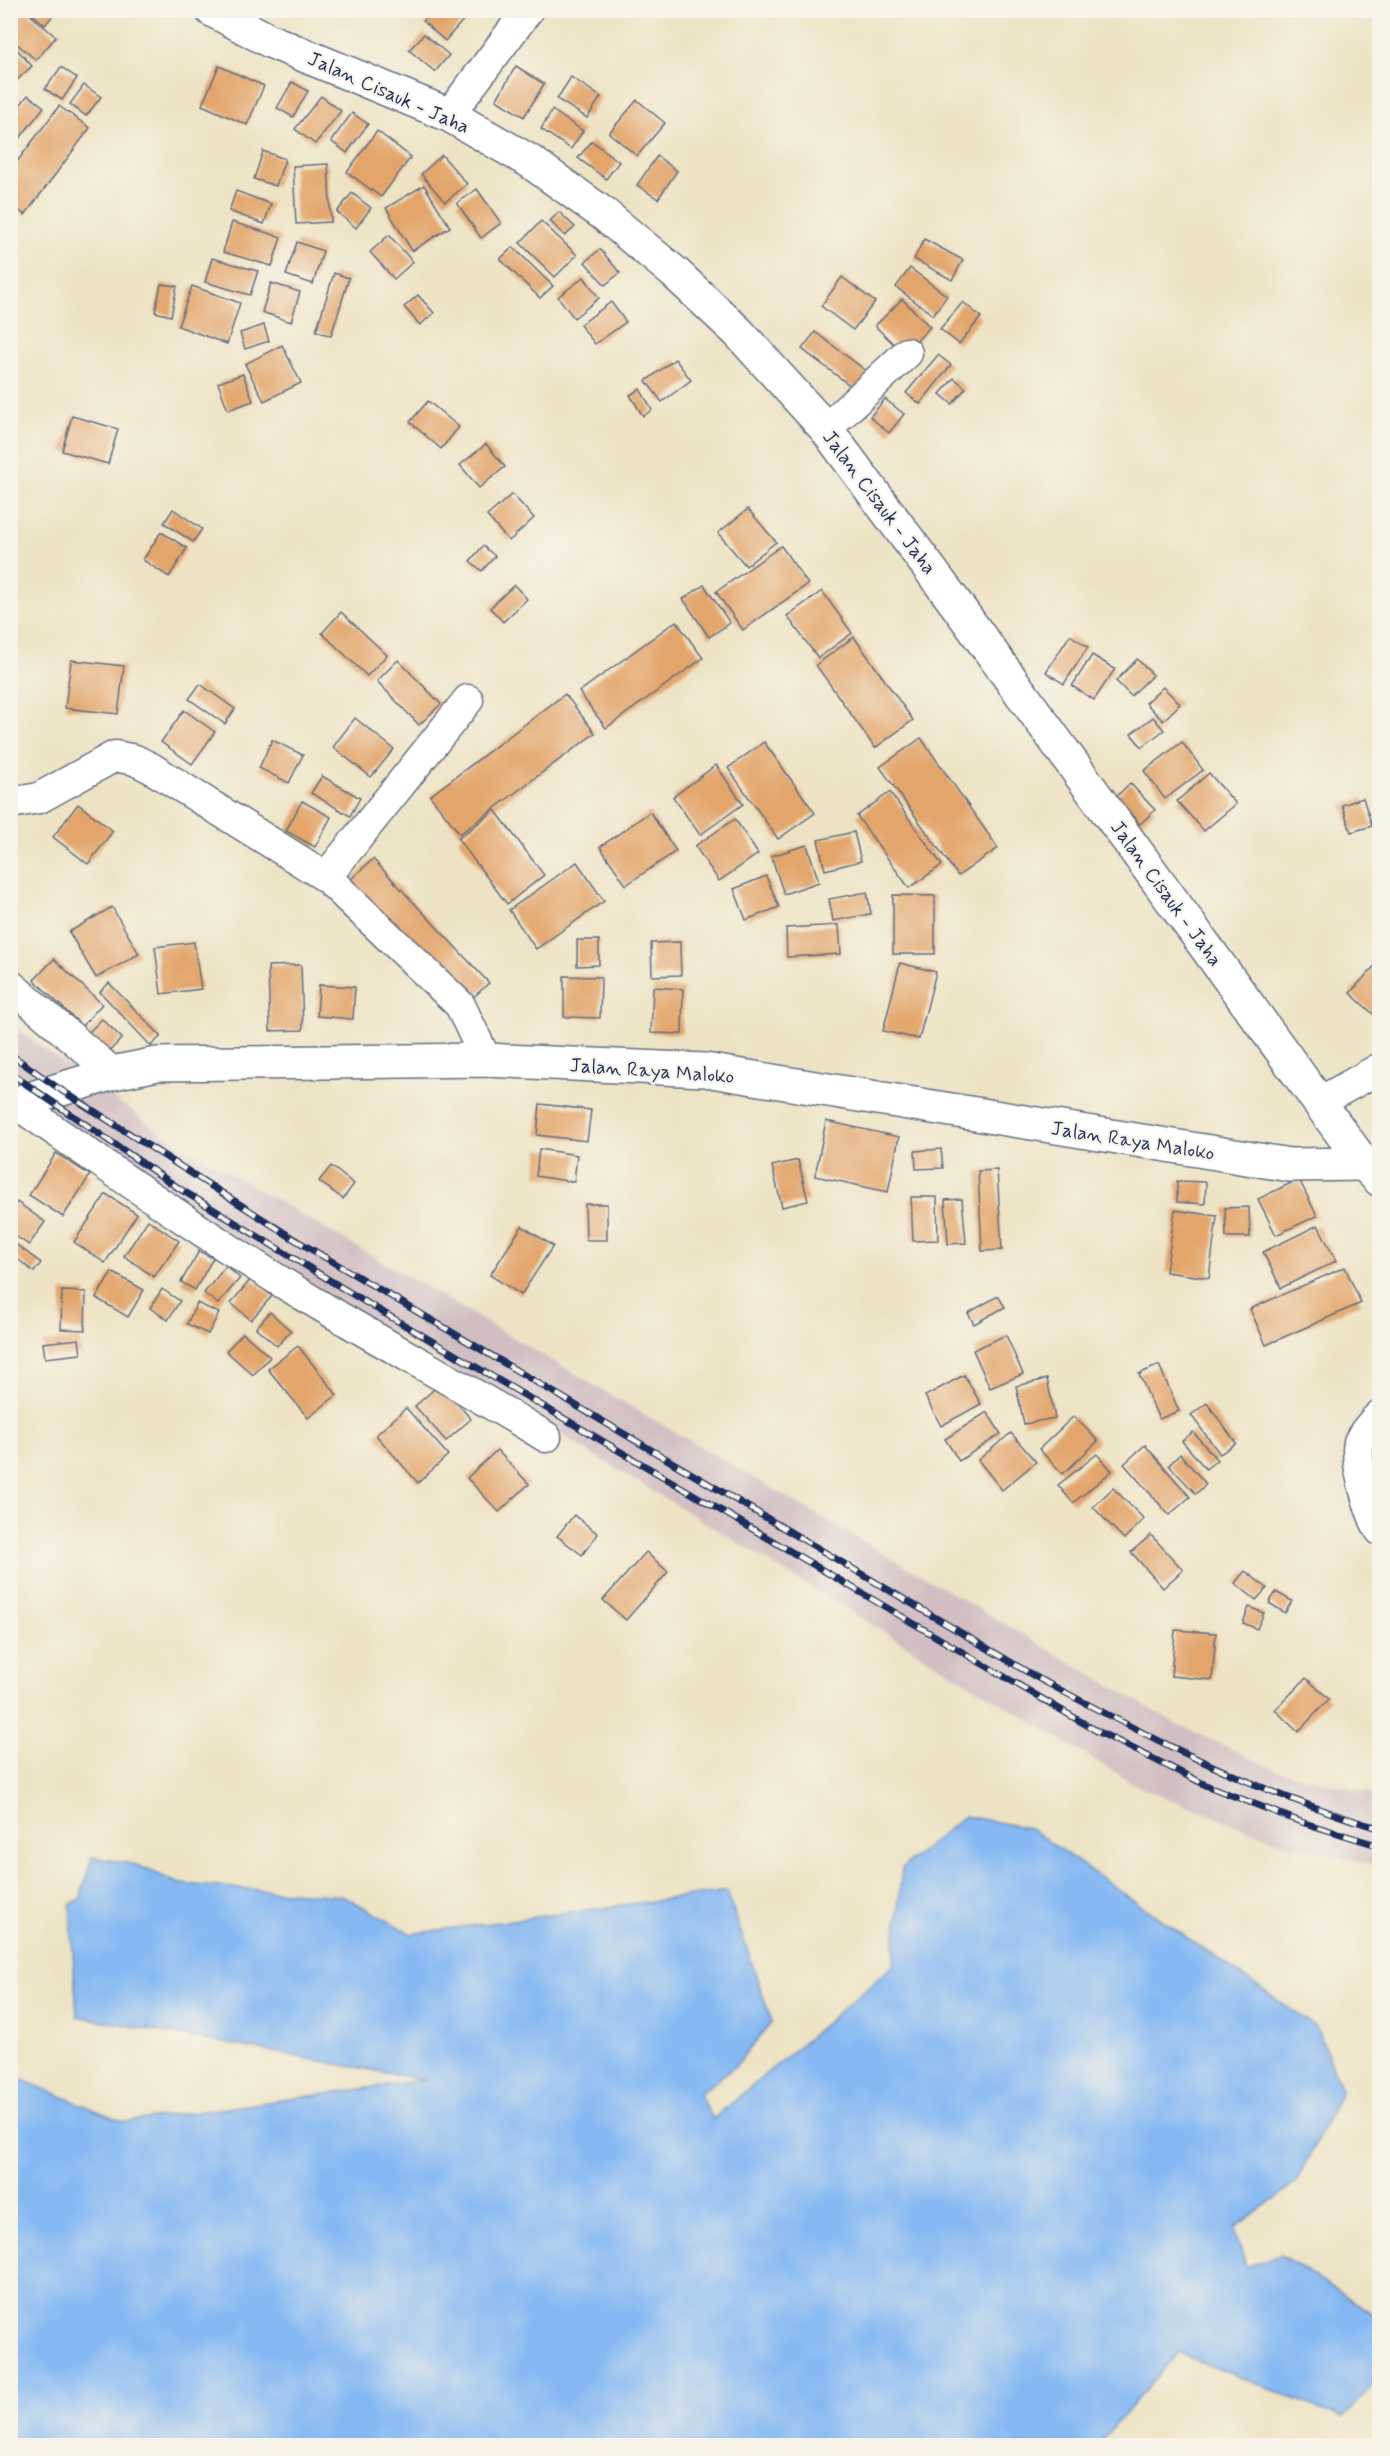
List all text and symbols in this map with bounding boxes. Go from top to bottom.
street label: Jalan Cisauk - Jaha [303,46,474,141]
street label: Jalan Cisauk - Jaha [816,425,942,581]
street label: Jalan Cisauk - Jaha [1104,815,1228,972]
street label: Jalan Raya Maloko [569,1052,735,1091]
street label: Jalan Raya Maloko [1049,1115,1216,1168]

